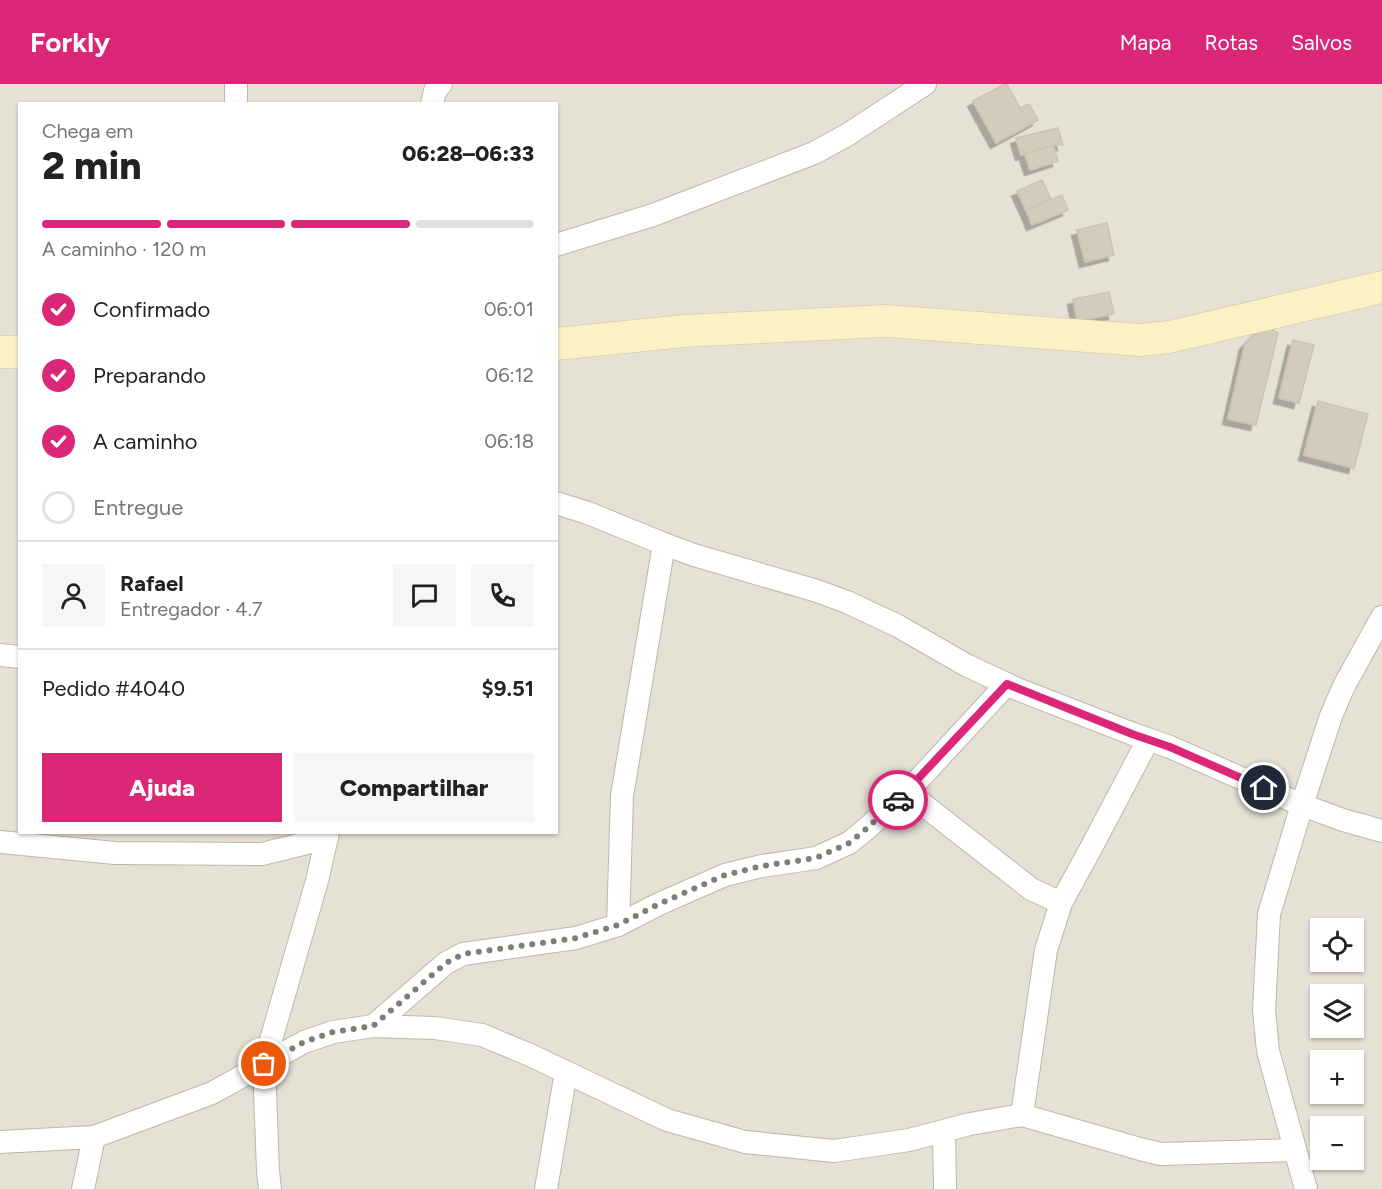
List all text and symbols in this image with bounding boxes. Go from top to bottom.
text: Forkly [30,25,110,59]
text: Mapa [1120,30,1171,55]
text: Rotas [1204,30,1258,55]
text: Salvos [1291,30,1352,55]
text: Chega em [42,119,133,143]
text: 06:28–06:33 [402,140,534,167]
text: 2 min [42,142,142,189]
text: A caminho · 120 m [42,237,206,261]
icon: check [42,293,75,326]
text: Confirmado [93,296,210,323]
text: 06:01 [484,297,534,321]
icon: check [42,359,75,392]
text: Preparando [93,362,206,389]
text: 06:12 [485,363,534,387]
icon: check [42,425,75,458]
text: A caminho [93,428,198,455]
text: 06:18 [484,429,534,453]
text: Entregue [93,494,183,521]
button: person [42,564,105,627]
button: chat [393,564,456,627]
button: phone [471,564,534,627]
text: Rafael [120,570,184,597]
text: Entregador · 4.7 [120,597,263,621]
text: Pedido #4040 [42,675,185,702]
text: $9.51 [482,675,534,702]
button: Ajuda [42,753,282,822]
button: Compartilhar [294,753,534,822]
pin [1238,762,1289,813]
courier [868,770,928,830]
icon: home [1247,771,1280,804]
icon: car [882,784,915,817]
map controls [1310,918,1364,1170]
button: locate [1310,918,1364,972]
button: layers [1310,984,1364,1038]
pin [238,1038,289,1089]
icon: bag [247,1047,280,1080]
button: + [1310,1050,1364,1104]
button: − [1310,1116,1364,1170]

